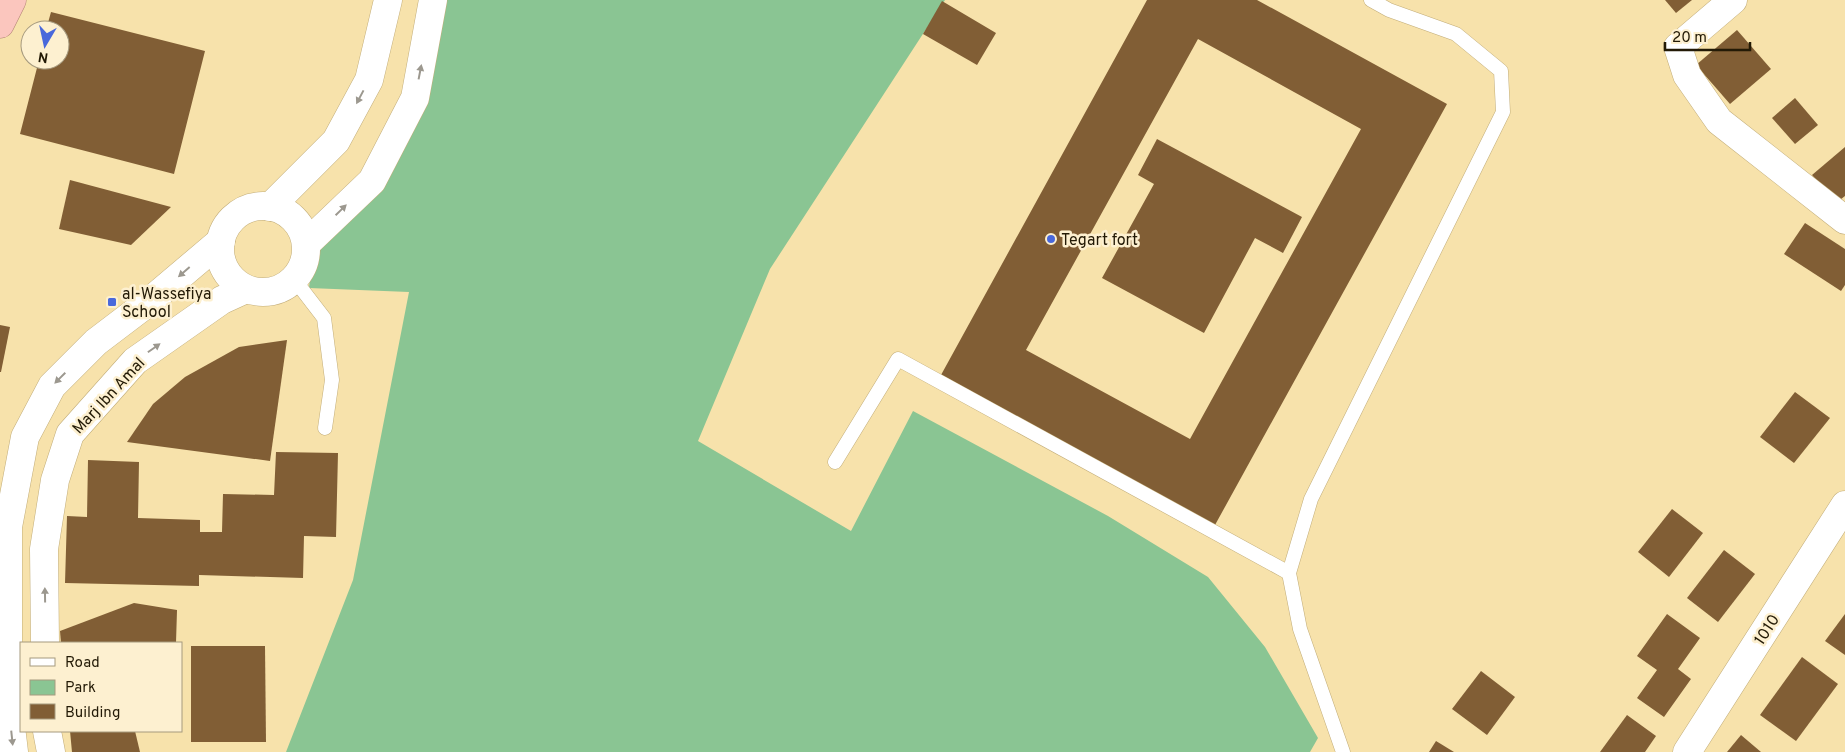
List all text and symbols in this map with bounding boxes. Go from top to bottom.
north arrow [20,20,70,70]
scale bar [1665,20,1750,52]
text: 20 m [1672,29,1707,48]
text: N [37,47,50,66]
one-way arrow [416,63,424,79]
one-way arrow [356,89,364,104]
one-way arrow [335,204,347,216]
place label: Tegart fort [1061,231,1138,251]
marker: Tegart fort [1045,233,1057,245]
one-way arrow [177,267,190,278]
place label: al-Wassefiya School [122,285,211,323]
marker: al-Wassefiya School [106,296,118,308]
one-way arrow [147,343,161,353]
street label: Marj Ibn Amal [69,354,150,439]
one-way arrow [55,371,67,383]
one-way arrow [40,586,48,602]
street label: 1010 [1750,611,1785,649]
legend [20,642,182,732]
text: Road [65,654,100,673]
text: Park [65,679,96,698]
text: Building [65,704,120,723]
one-way arrow [8,730,16,746]

